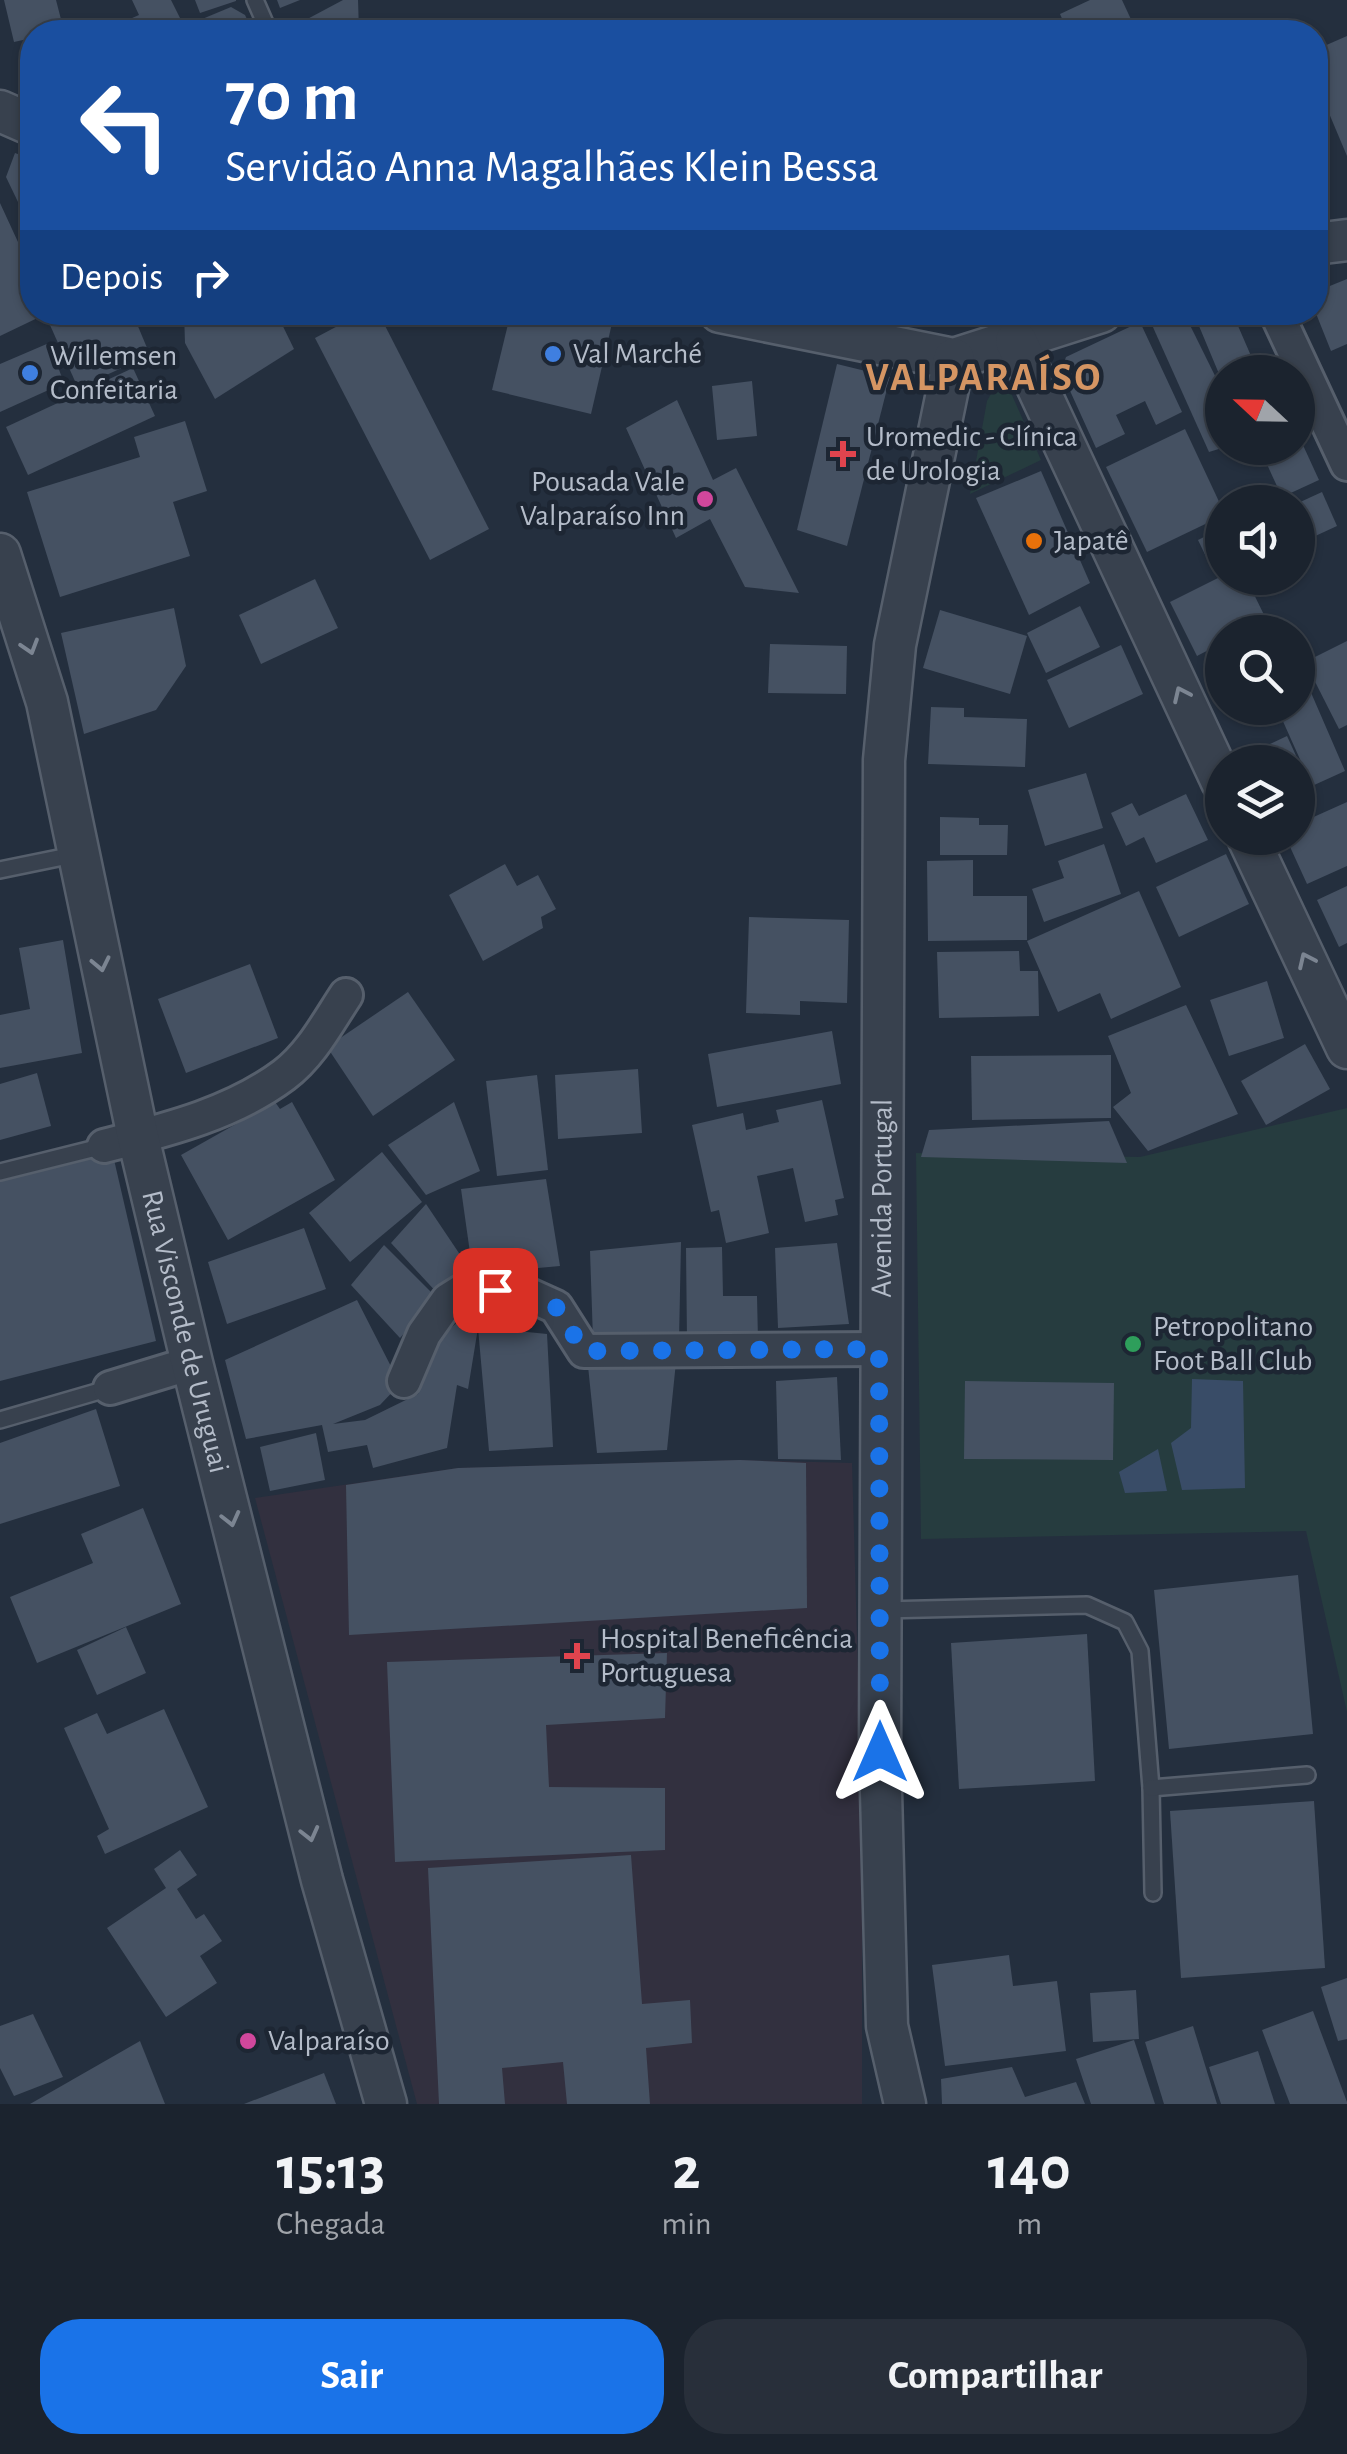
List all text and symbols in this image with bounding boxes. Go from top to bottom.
icon: left [60,60,190,190]
text: 70 m [225,63,359,133]
text: Servidão Anna Magalhães Klein Bessa [225,145,879,190]
icon: right [183,250,238,305]
text: Depois [60,259,163,297]
place label: Val Marché [573,339,702,369]
place label: Willemsen Confeitaria [50,341,178,405]
marker: Val Marché [542,343,564,365]
district label: VALPARAÍSO [865,354,1103,398]
north arrow [1205,355,1315,465]
map controls [1205,355,1315,855]
marker: Willemsen Confeitaria [19,362,41,384]
place label: Uromedic - Clínica de Urologia [866,422,1078,486]
marker: Uromedic - Clínica de Urologia [830,441,856,467]
place label: Pousada Vale Valparaíso Inn [520,467,685,531]
button: sound [1205,485,1315,595]
marker: Pousada Vale Valparaíso Inn [694,488,716,510]
place label: Japatê [1054,526,1129,556]
marker: Japatê [1023,530,1045,552]
button: search [1205,615,1315,725]
one-way arrow [18,638,39,655]
one-way arrow [1174,686,1194,704]
button: layers [1205,745,1315,855]
one-way arrow [1298,952,1318,970]
one-way arrow [89,955,110,972]
street label: Avenida Portugal [867,1099,898,1298]
street label: Rua Visconde de Uruguai [136,1187,234,1476]
pin [453,1248,538,1333]
icon: arrive [468,1263,523,1318]
place label: Petropolitano Foot Ball Club [1153,1312,1313,1376]
marker: Petropolitano Foot Ball Club [1122,1333,1144,1355]
one-way arrow [219,1510,240,1527]
place label: Hospital Beneficência Portuguesa [600,1624,853,1688]
marker: Hospital Beneficência Portuguesa [564,1643,590,1669]
position arrow [828,1700,932,1804]
one-way arrow [298,1825,319,1842]
place label: Valparaíso [268,2026,390,2056]
marker: Valparaíso [237,2030,259,2052]
text: 15:13 [276,2140,385,2200]
text: 2 [672,2140,701,2200]
text: 140 [988,2140,1071,2200]
text: Chegada [276,2208,385,2240]
text: min [662,2208,711,2240]
text: m [1016,2208,1042,2240]
button: Sair [40,2319,664,2434]
button: Compartilhar [684,2319,1307,2434]

